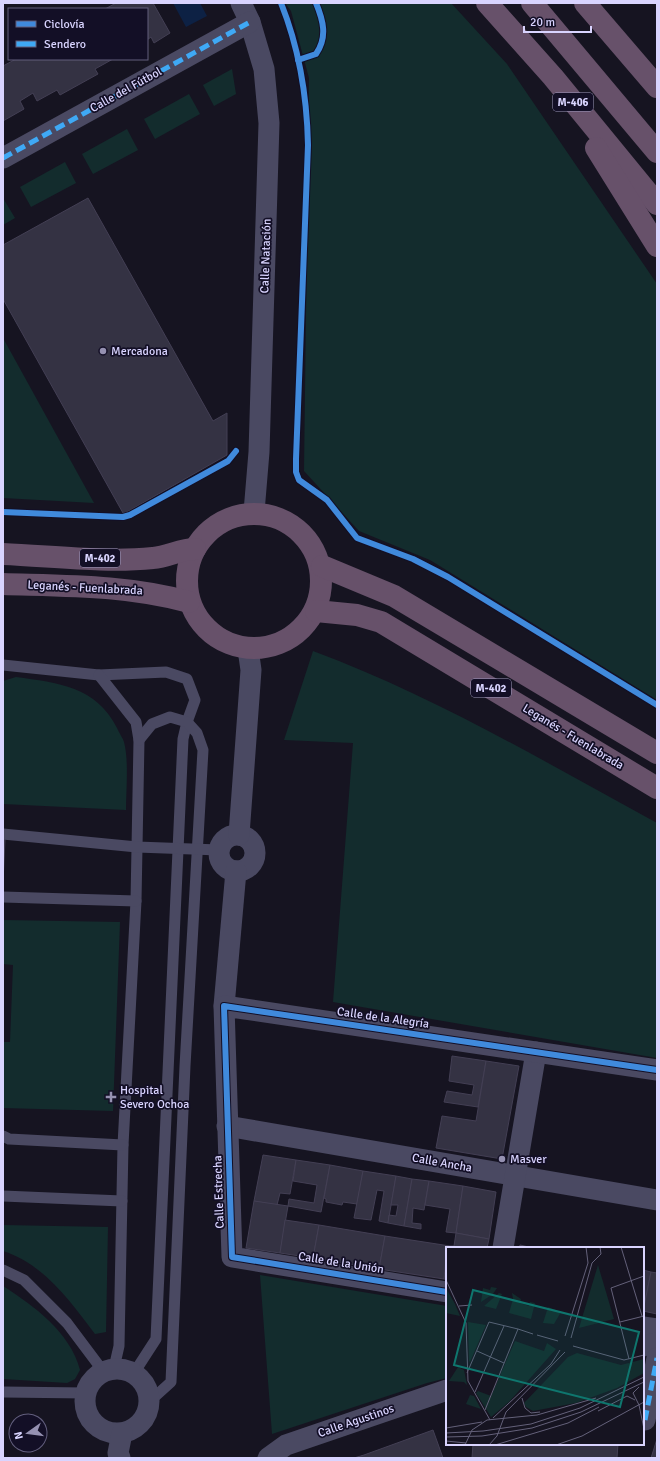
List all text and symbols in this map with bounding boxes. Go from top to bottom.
legend [8,8,148,60]
scale bar [524,8,591,34]
text: 20 m [530,15,555,30]
text: Ciclovía [44,17,85,32]
text: Sendero [44,37,86,52]
street label: Calle del Fútbol [87,64,165,116]
road number: M-406 [553,93,593,111]
street label: Calle Natación [257,218,275,294]
place label: Mercadona [111,344,168,359]
marker: Mercadona [98,346,108,356]
road number: M-402 [80,549,120,567]
street label: Leganés - Fuenlabrada [27,577,143,599]
road number: M-402 [471,679,511,697]
street label: Leganés - Fuenlabrada [520,701,626,773]
street label: Calle de la Alegría [336,1004,430,1032]
place label: Hospital Severo Ochoa [120,1083,189,1112]
marker: Hospital Severo Ochoa [105,1091,117,1103]
street label: Calle Ancha [411,1150,473,1176]
place label: Masver [510,1152,547,1167]
marker: Masver [497,1154,507,1164]
street label: Calle Estrecha [210,1155,228,1229]
inset map [446,1247,644,1445]
street label: Calle de la Unión [297,1249,385,1277]
street label: Calle Agustinos [316,1401,396,1441]
north arrow [8,1413,48,1453]
text: N [12,1430,26,1441]

